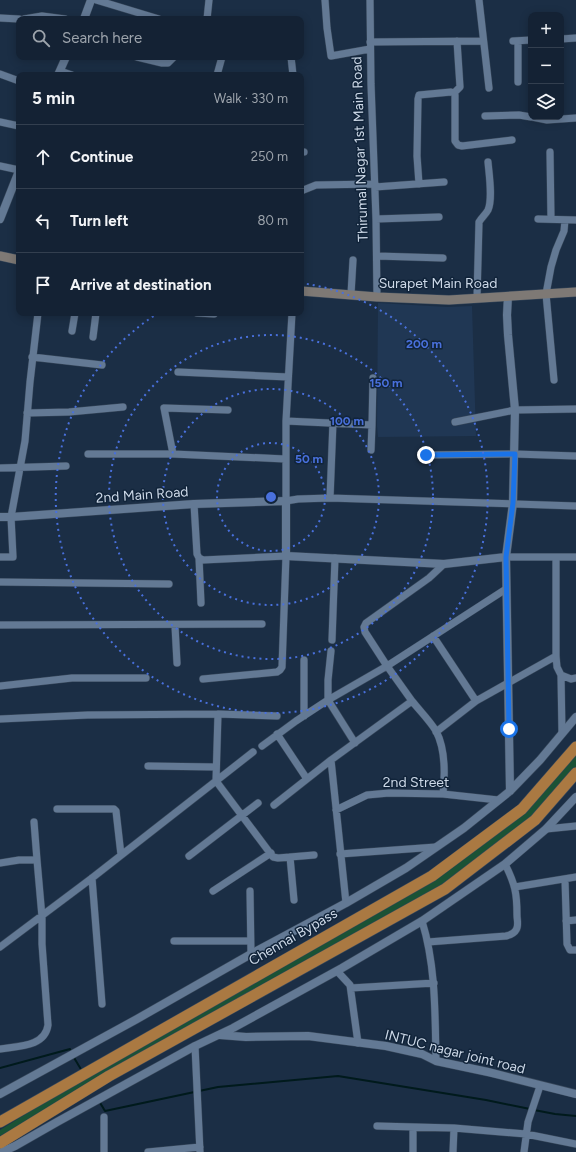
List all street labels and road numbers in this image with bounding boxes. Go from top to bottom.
street label: Thirumal Nagar 1st Main Road [348,56,372,242]
street label: Surapet Main Road [379,275,497,292]
street label: 2nd Main Road [95,483,189,507]
street label: 2nd Street [383,774,449,791]
street label: Chennai Bypass [246,905,340,969]
street label: INTUC nagar joint road [383,1026,527,1078]

